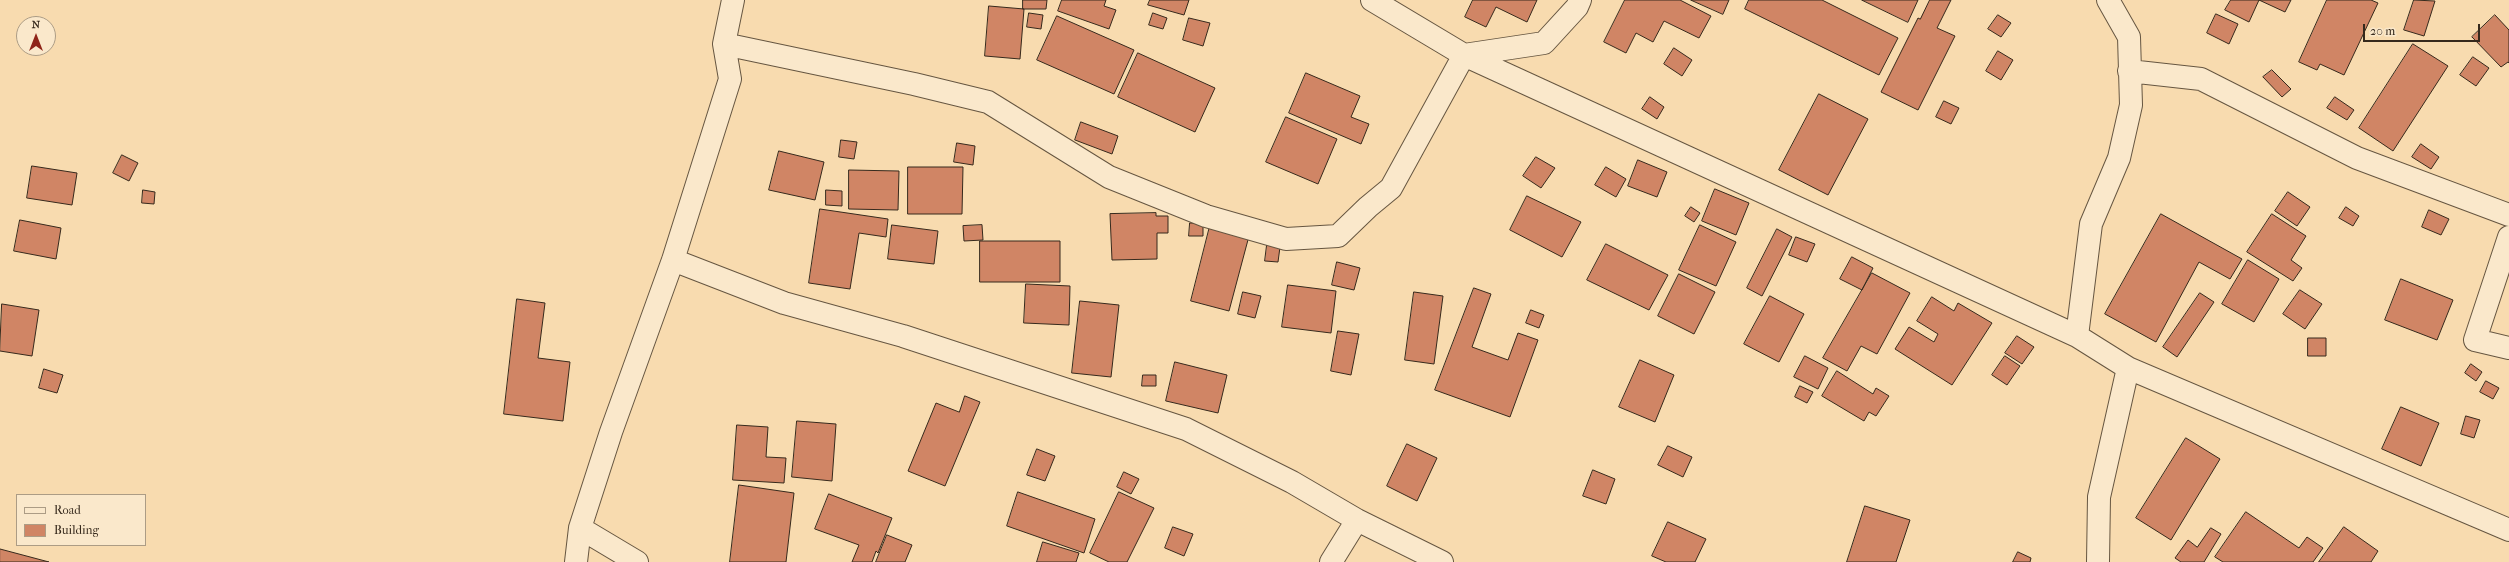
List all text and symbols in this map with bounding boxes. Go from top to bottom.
north arrow [16,16,56,56]
scale bar [2365,16,2482,42]
text: N [32,18,40,31]
text: 20 m [2370,24,2395,38]
legend [16,494,146,546]
text: Road [54,503,81,517]
text: Building [54,523,99,537]

